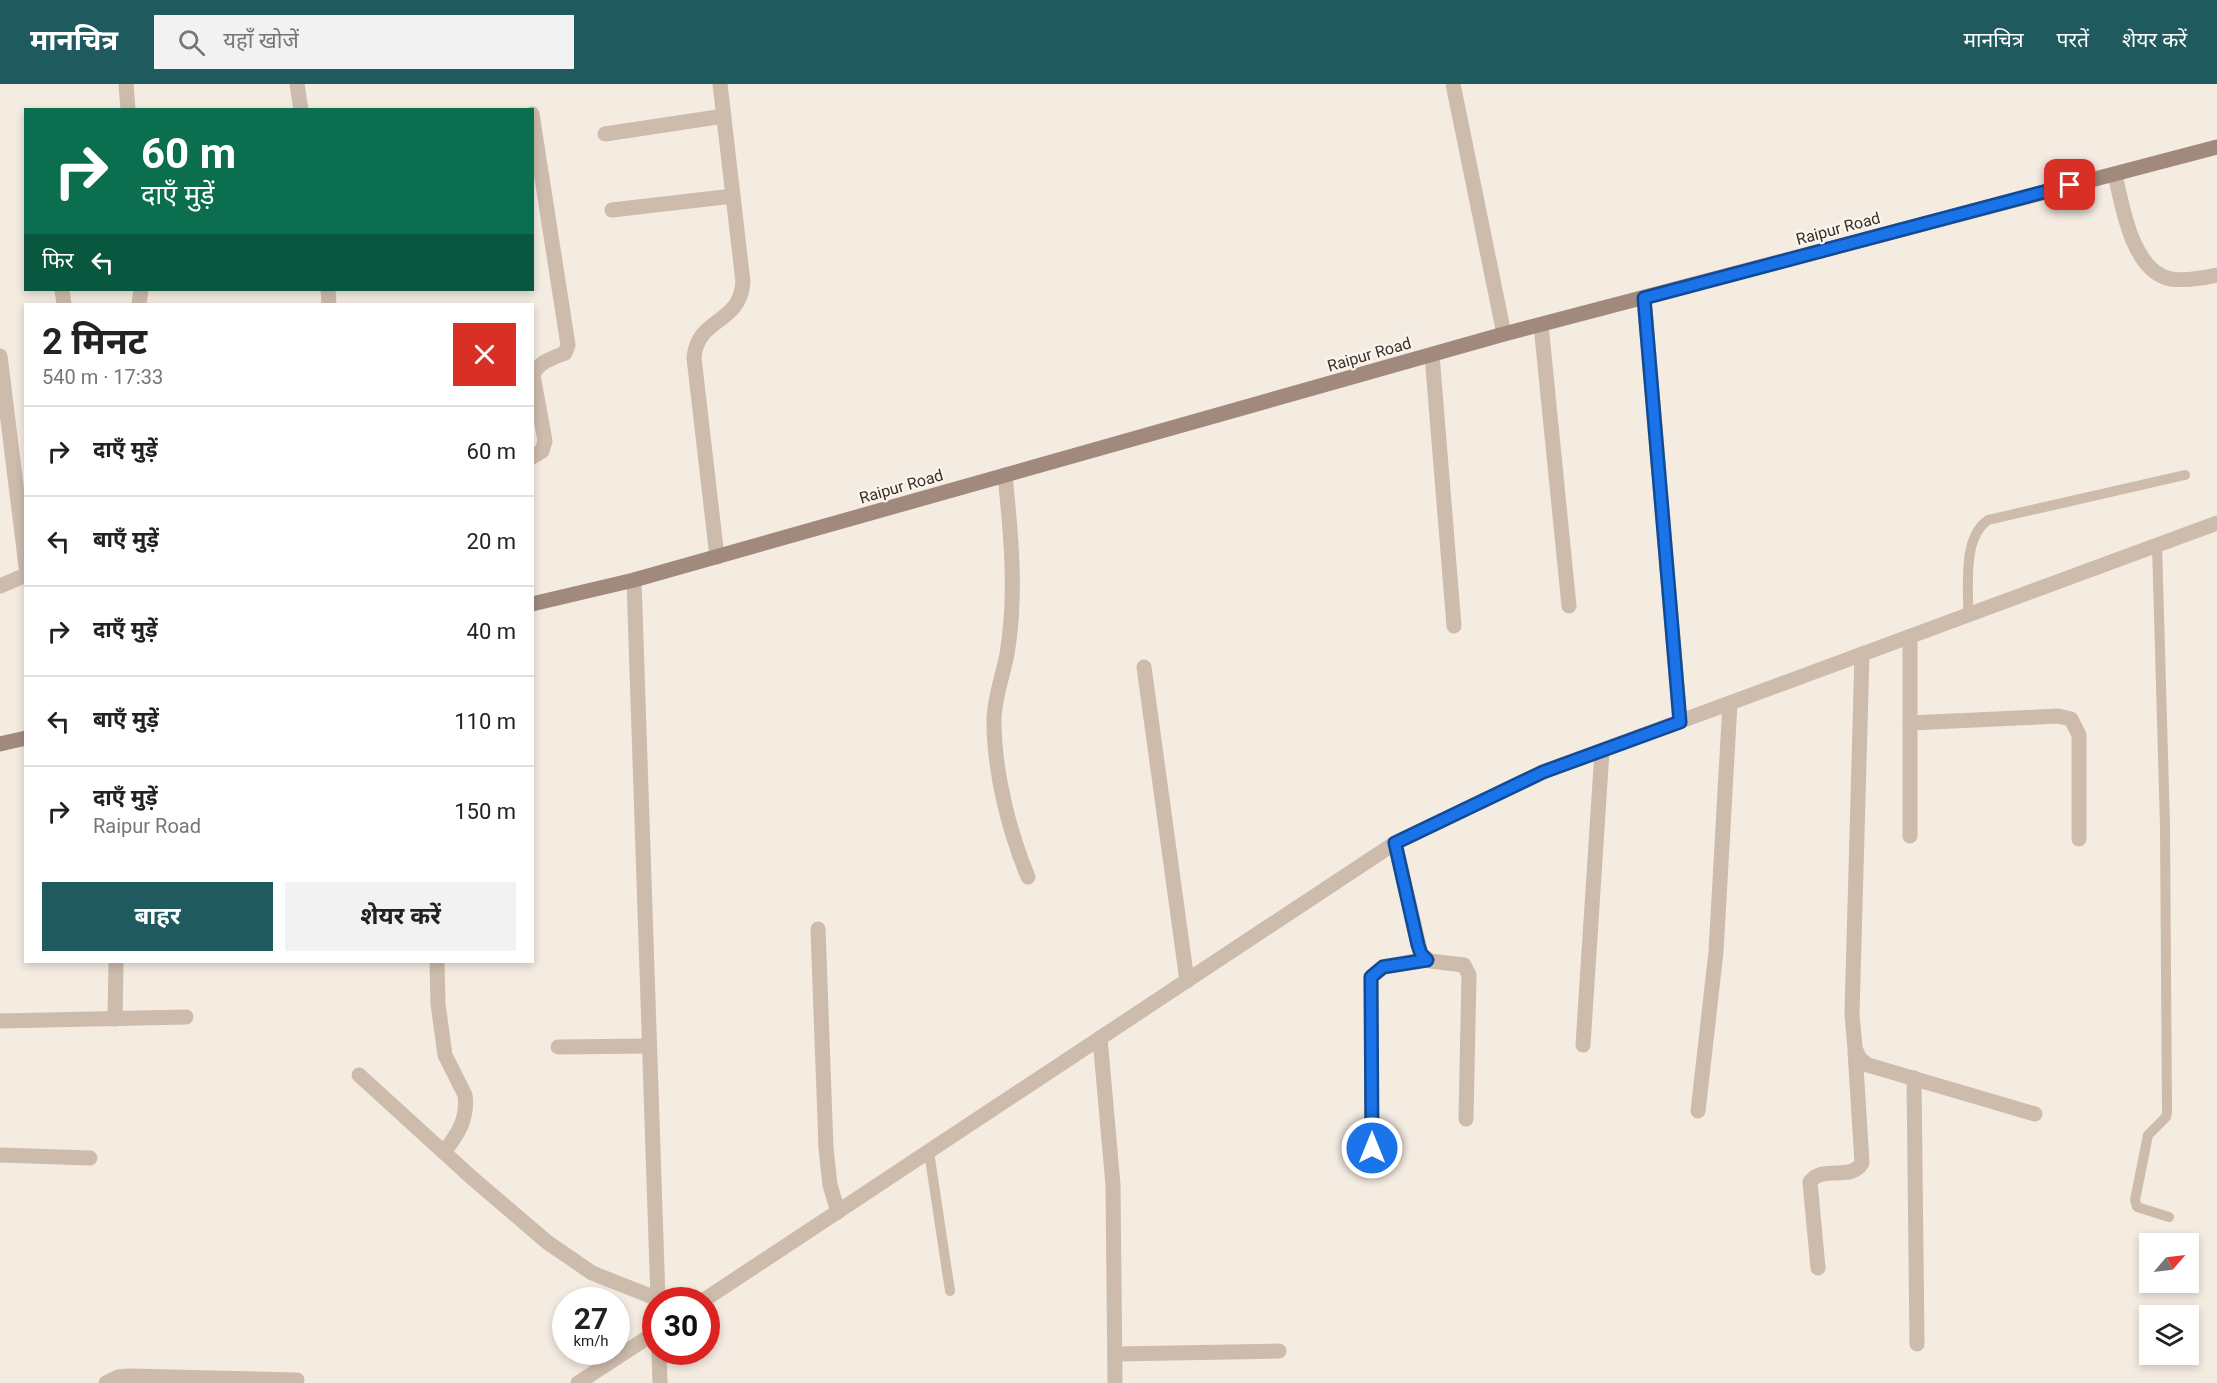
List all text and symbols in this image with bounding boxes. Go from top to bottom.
search box [154,15,574,69]
text: मानचित्र [30,24,118,57]
icon: search [175,26,208,59]
text: यहाँ खोजें [223,28,299,53]
text: मानचित्र [1963,28,2024,52]
text: परतें [2057,28,2089,52]
text: शेयर करें [2122,28,2187,52]
text: 60 m [141,129,236,178]
icon: right [42,132,120,210]
pin [2044,159,2095,210]
icon: arrive [2053,168,2086,201]
text: दाएँ मुड़ें [141,179,215,211]
street label: Raipur Road [1794,208,1882,249]
icon: left [86,246,119,279]
text: फिर [42,248,74,273]
text: 2 मिनट [42,321,147,363]
button: close [453,323,516,386]
street label: Raipur Road [1325,333,1413,376]
text: 540 m · 17:33 [42,365,163,389]
icon: right [42,435,75,468]
text: दाएँ मुड़ें [93,437,158,462]
text: 60 m [467,439,516,464]
street label: Raipur Road [857,465,945,508]
icon: left [42,525,75,558]
text: बाएँ मुड़ें [93,527,159,552]
text: 20 m [467,529,516,554]
icon: right [42,615,75,648]
text: दाएँ मुड़ें [93,617,158,642]
text: 40 m [467,619,516,644]
icon: left [42,705,75,738]
text: बाएँ मुड़ें [93,707,159,732]
text: 110 m [454,709,516,734]
text: दाएँ मुड़ें [93,785,158,810]
icon: right [42,795,75,828]
text: 150 m [454,799,516,824]
text: Raipur Road [93,814,201,838]
button: बाहर [42,882,273,951]
button: शेयर करें [285,882,516,951]
position arrow [1340,1116,1404,1180]
north arrow [2139,1233,2199,1293]
map controls [2139,1233,2199,1365]
speed limit sign: 30 [642,1287,720,1365]
text: 27 [574,1301,608,1336]
button: layers [2139,1305,2199,1365]
text: km/h [573,1332,609,1350]

